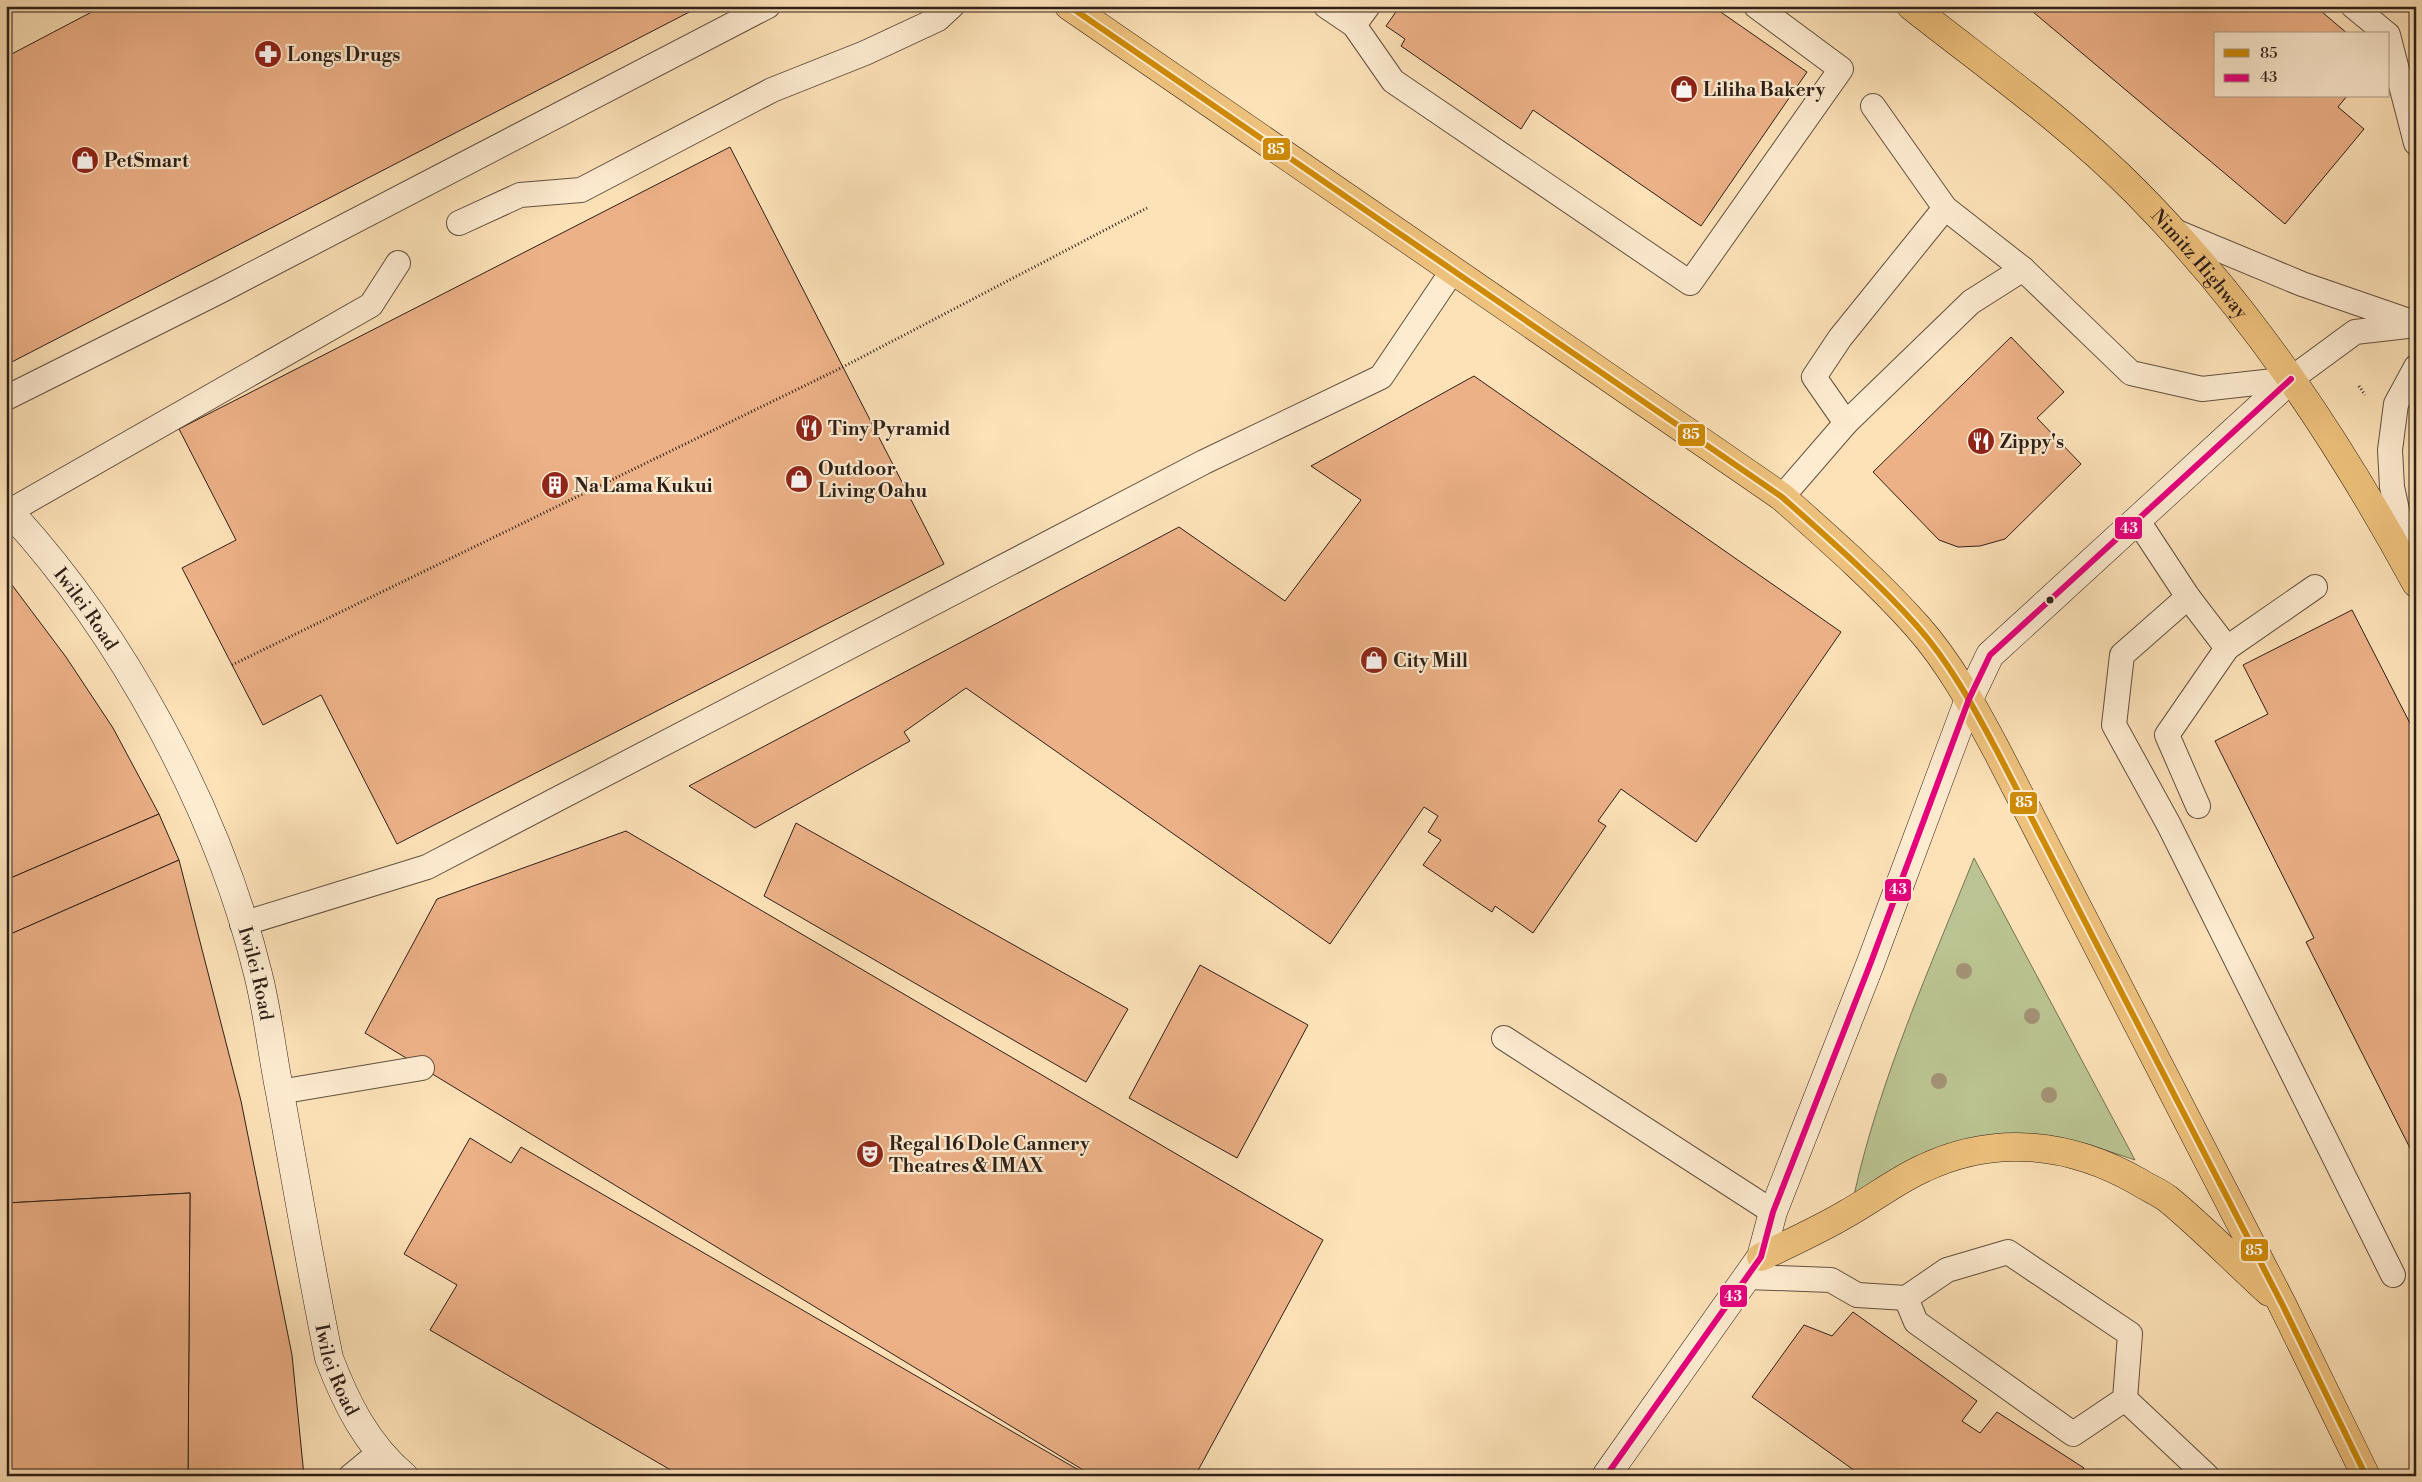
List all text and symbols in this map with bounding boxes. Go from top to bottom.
legend [2214,32,2390,98]
pharmacy icon: Longs Drugs [253,39,283,69]
place label: Longs Drugs [287,43,401,67]
text: 85 [2260,44,2277,63]
text: 43 [2260,68,2277,87]
shop icon: Liliha Bakery [1669,74,1699,104]
place label: Liliha Bakery [1703,78,1826,102]
line badge: 85 [1262,137,1291,161]
text: 85 [1267,141,1285,159]
shop icon: PetSmart [70,145,100,175]
place label: PetSmart [104,149,189,173]
street label: Nimitz Highway [2146,204,2254,324]
restaurant icon: Tiny Pyramid [794,413,824,443]
place label: Tiny Pyramid [828,417,951,441]
line badge: 85 [1677,423,1706,447]
text: 85 [1682,426,1700,444]
restaurant icon: Zippy's [1966,426,1996,456]
place label: Zippy's [2000,430,2064,454]
place label: Outdoor Living Oahu [818,457,928,503]
shop icon: Outdoor Living Oahu [784,464,814,494]
building icon: Na Lama Kukui [540,470,570,500]
place label: Na Lama Kukui [574,474,713,498]
line badge: 43 [2114,516,2143,540]
text: 43 [2120,520,2138,538]
street label: Iwilei Road [48,563,123,655]
unlabelled marker [2045,595,2055,605]
shop icon: City Mill [1359,645,1389,675]
place label: City Mill [1393,649,1468,673]
line badge: 85 [2009,791,2038,815]
text: 85 [2015,794,2033,812]
line badge: 43 [1884,878,1912,902]
text: 43 [1889,881,1907,899]
street label: Iwilei Road [233,924,278,1022]
place label: Regal 16 Dole Cannery Theatres & IMAX [889,1132,1090,1178]
theatre icon: Regal 16 Dole Cannery Theatres & IMAX [855,1139,885,1169]
line badge: 85 [2240,1238,2269,1262]
text: 85 [2245,1242,2263,1260]
line badge: 43 [1719,1284,1748,1308]
text: 43 [1724,1288,1742,1306]
street label: Iwilei Road [309,1322,364,1420]

